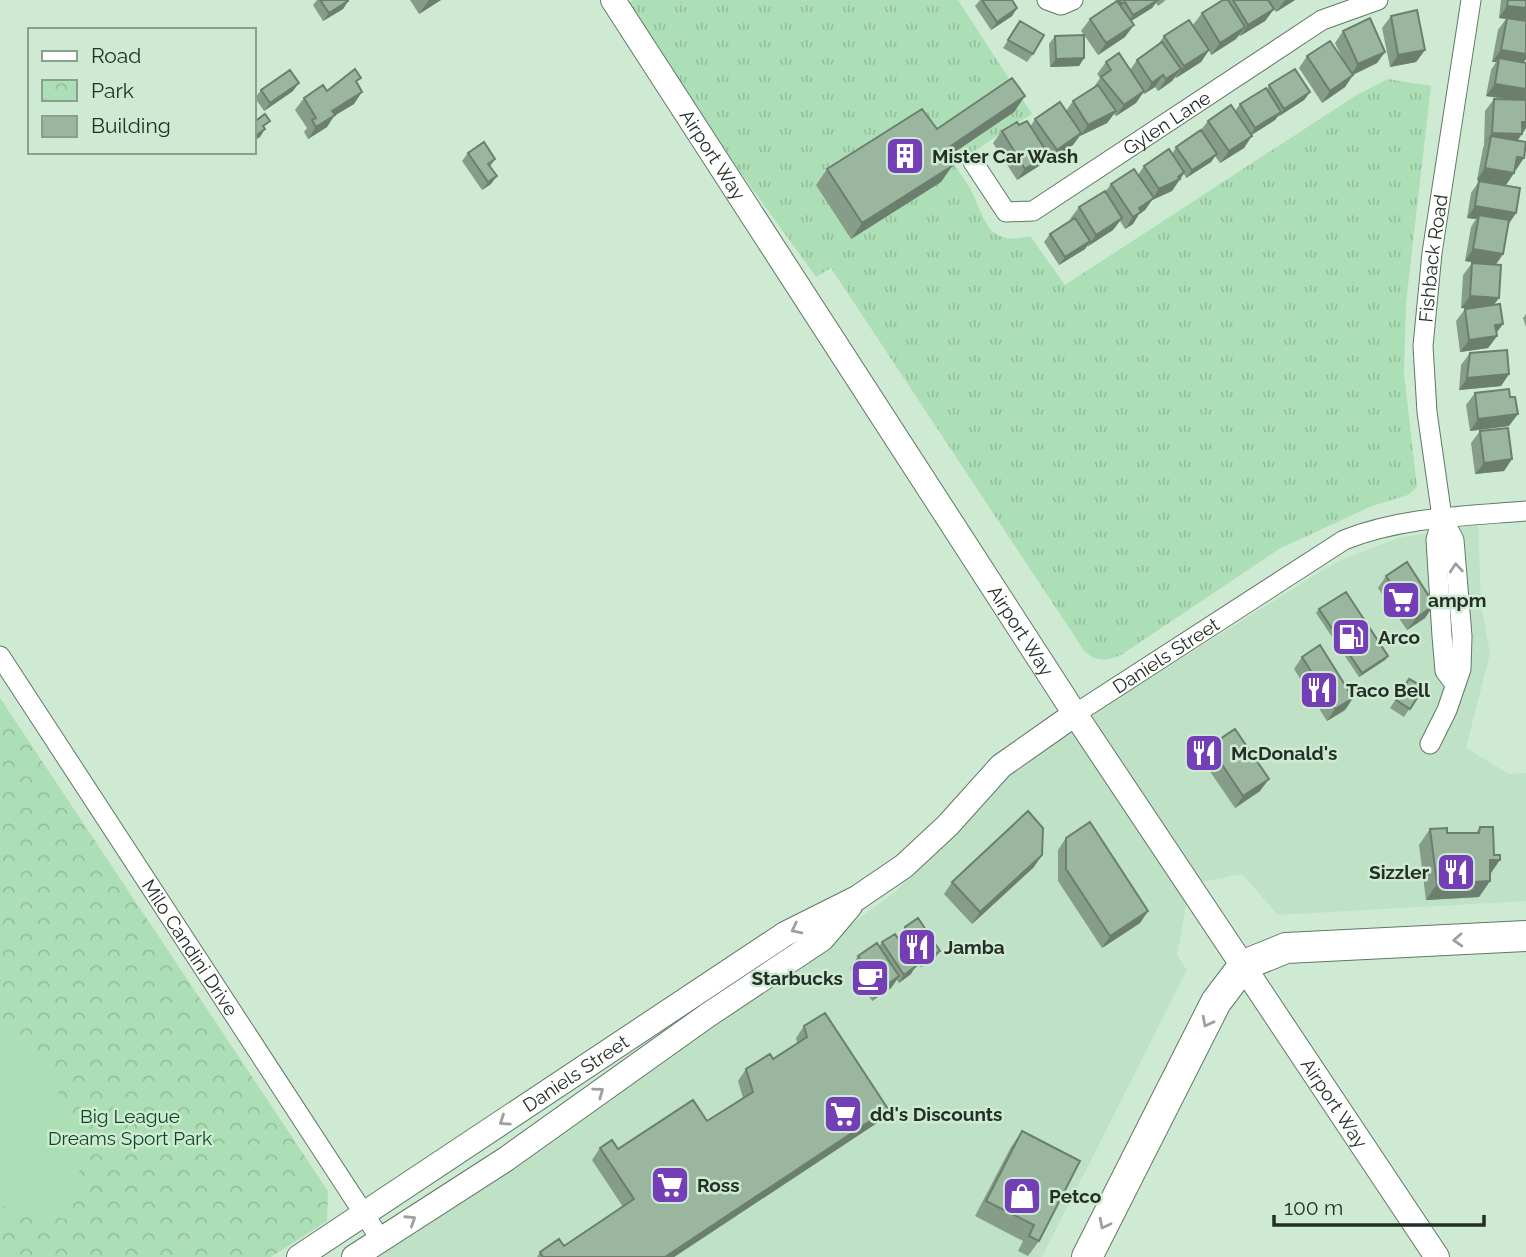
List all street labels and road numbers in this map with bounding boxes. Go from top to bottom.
street label: Gylen Lane [1119,86,1214,159]
street label: Airport Way [676,105,750,204]
street label: Fishback Road [1414,193,1452,323]
street label: Airport Way [984,581,1058,680]
street label: Daniels Street [1108,613,1223,698]
street label: Milo Candini Drive [138,875,243,1020]
street label: Daniels Street [519,1030,633,1116]
street label: Airport Way [1297,1054,1372,1152]

